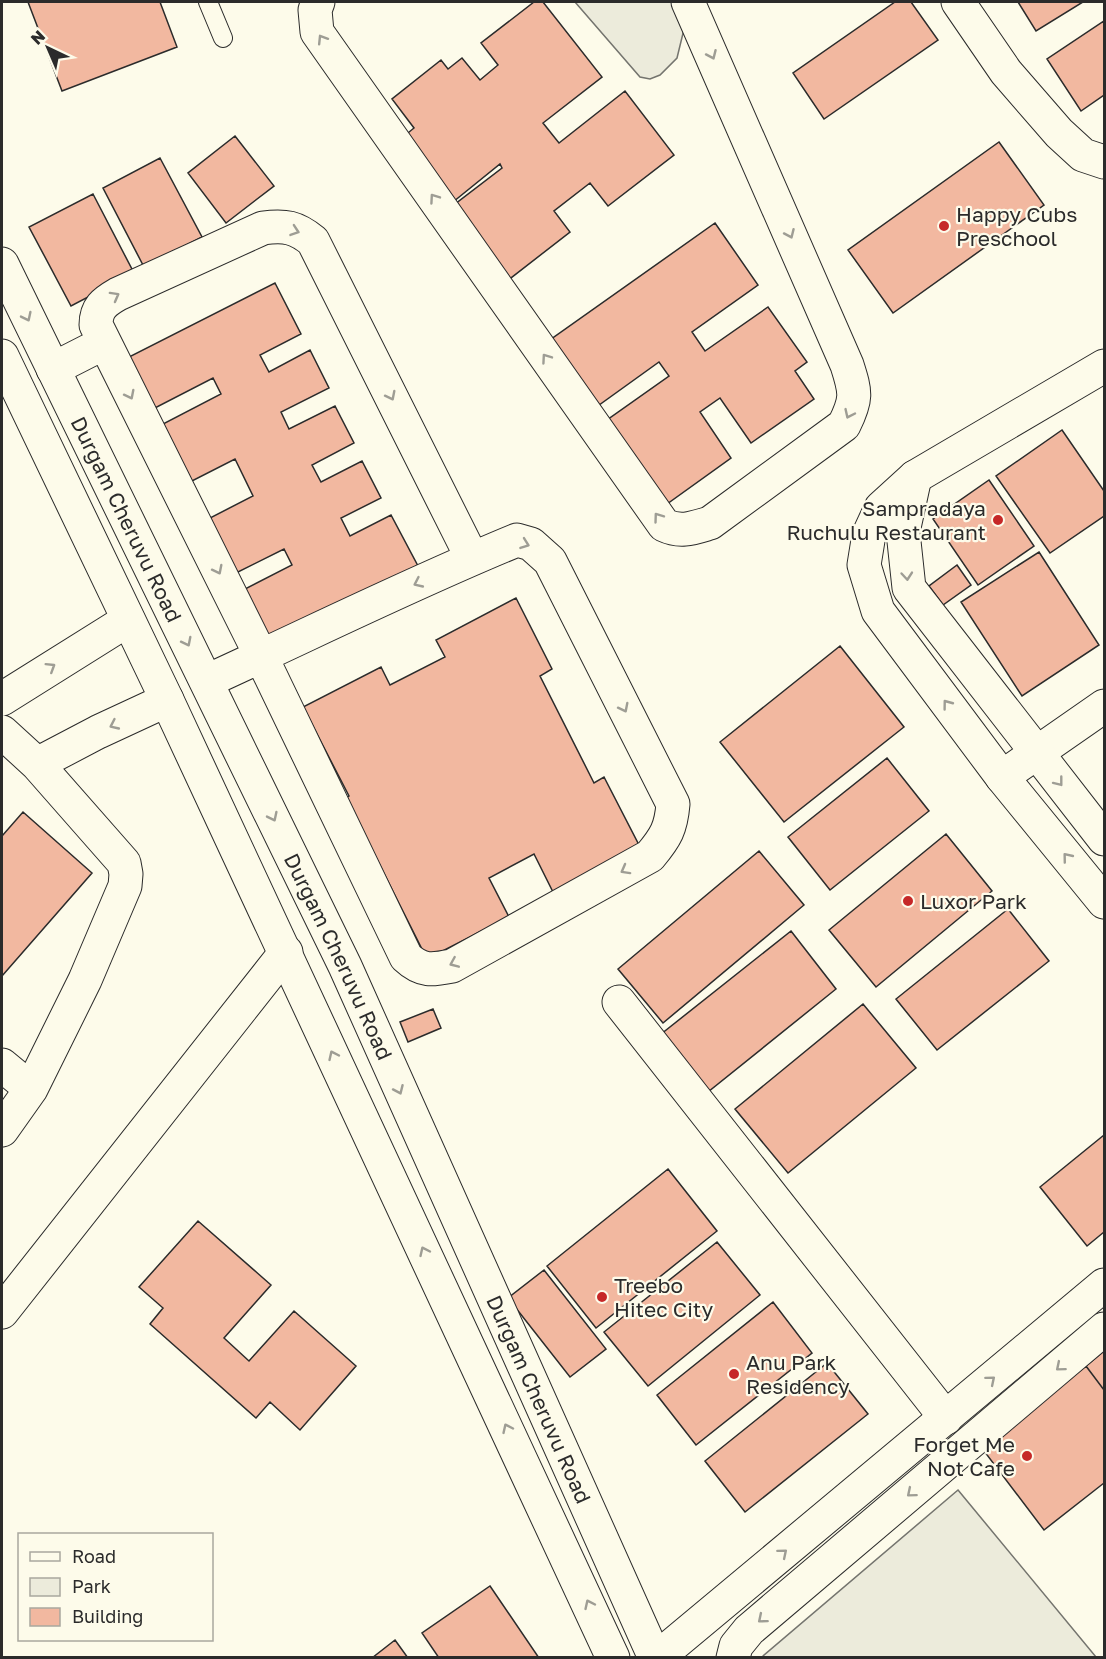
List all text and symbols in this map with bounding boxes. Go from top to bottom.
north arrow [18,18,78,78]
text: N [26,26,49,49]
one-way arrow [319,34,330,45]
one-way arrow [704,49,716,60]
one-way arrow [430,194,441,205]
place label: Happy Cubs Preschool [956,201,1077,251]
marker: Happy Cubs Preschool [937,219,951,233]
one-way arrow [289,223,299,236]
one-way arrow [782,227,794,238]
one-way arrow [109,292,120,303]
one-way arrow [20,310,31,321]
one-way arrow [542,353,553,364]
one-way arrow [123,389,135,400]
one-way arrow [383,390,395,401]
one-way arrow [844,408,856,419]
street label: Durgam Cheruvu Road [65,412,188,626]
place label: Sampradaya Ruchulu Restaurant [786,495,986,545]
one-way arrow [654,513,665,524]
marker: Sampradaya Ruchulu Restaurant [991,513,1005,527]
one-way arrow [520,536,530,549]
one-way arrow [210,563,222,574]
one-way arrow [900,571,913,580]
one-way arrow [414,576,425,588]
one-way arrow [180,636,192,647]
one-way arrow [45,663,55,675]
one-way arrow [943,699,954,710]
one-way arrow [617,701,628,712]
one-way arrow [110,717,121,729]
one-way arrow [1052,775,1063,786]
one-way arrow [266,811,277,822]
street label: Durgam Cheruvu Road [279,849,398,1064]
one-way arrow [1064,853,1075,864]
one-way arrow [621,862,631,874]
place label: Luxor Park [920,888,1027,914]
marker: Luxor Park [901,894,915,908]
one-way arrow [449,956,460,968]
one-way arrow [329,1050,341,1061]
one-way arrow [392,1083,404,1094]
one-way arrow [420,1246,432,1257]
place label: Treebo Hitec City [614,1272,714,1322]
marker: Treebo Hitec City [595,1290,609,1304]
street label: Durgam Cheruvu Road [481,1291,597,1507]
place label: Anu Park Residency [746,1349,850,1399]
one-way arrow [1056,1360,1067,1371]
marker: Anu Park Residency [727,1367,741,1381]
one-way arrow [984,1377,995,1388]
one-way arrow [502,1423,514,1434]
place label: Forget Me Not Cafe [913,1431,1015,1481]
marker: Forget Me Not Cafe [1020,1449,1034,1463]
one-way arrow [907,1486,918,1497]
legend [18,1533,213,1641]
text: Road [72,1545,116,1567]
one-way arrow [776,1550,787,1561]
text: Park [72,1575,111,1597]
one-way arrow [584,1600,596,1611]
text: Building [72,1605,143,1627]
one-way arrow [758,1612,769,1623]

